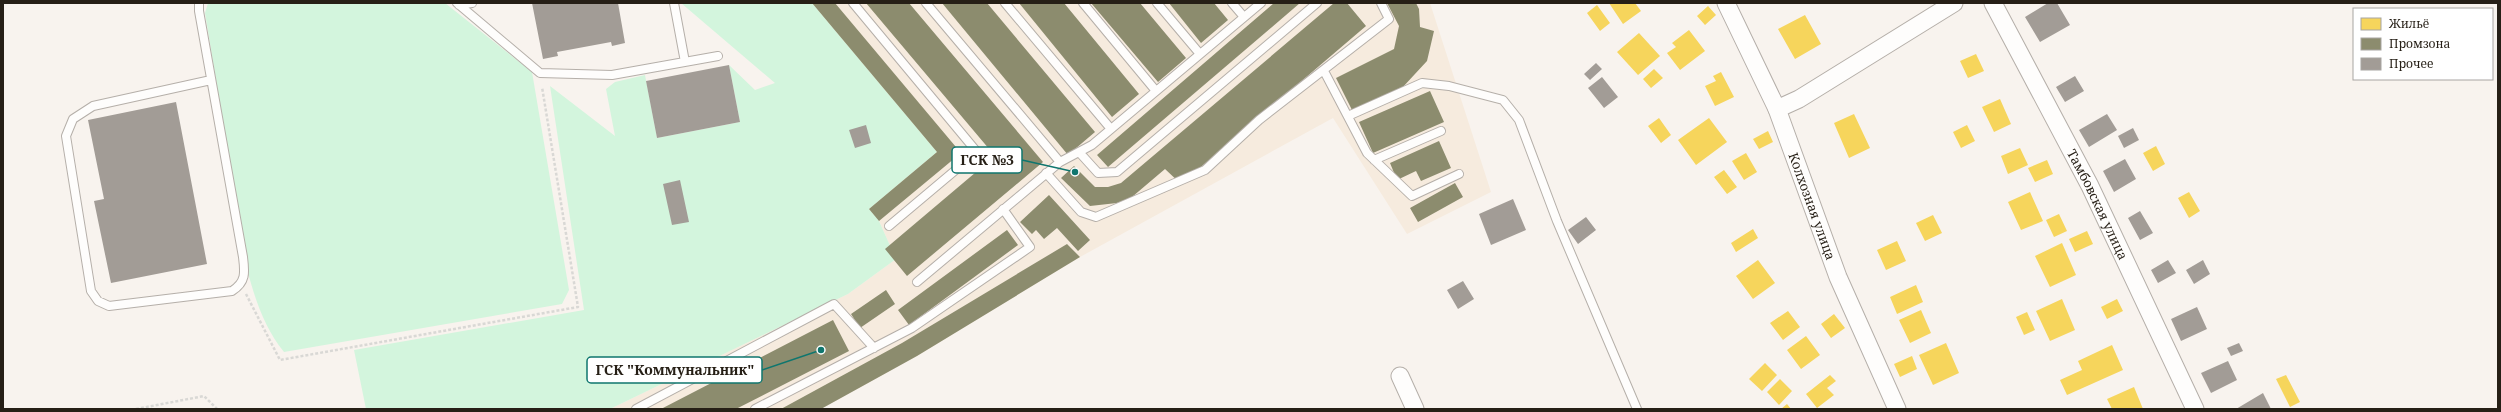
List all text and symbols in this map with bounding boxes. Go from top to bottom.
legend [2353,8,2493,80]
text: Жильё [2388,15,2429,32]
text: Промзона [2389,35,2451,52]
text: Прочее [2389,55,2433,72]
street label: Тамбовская улица [2063,146,2132,263]
callout: ГСК №3 [952,147,1022,173]
text: ГСК №3 [960,150,1014,169]
street label: Колхозная улица [1785,150,1840,262]
callout: ГСК "Коммунальник" [587,357,762,383]
text: ГСК "Коммунальник" [596,360,754,379]

